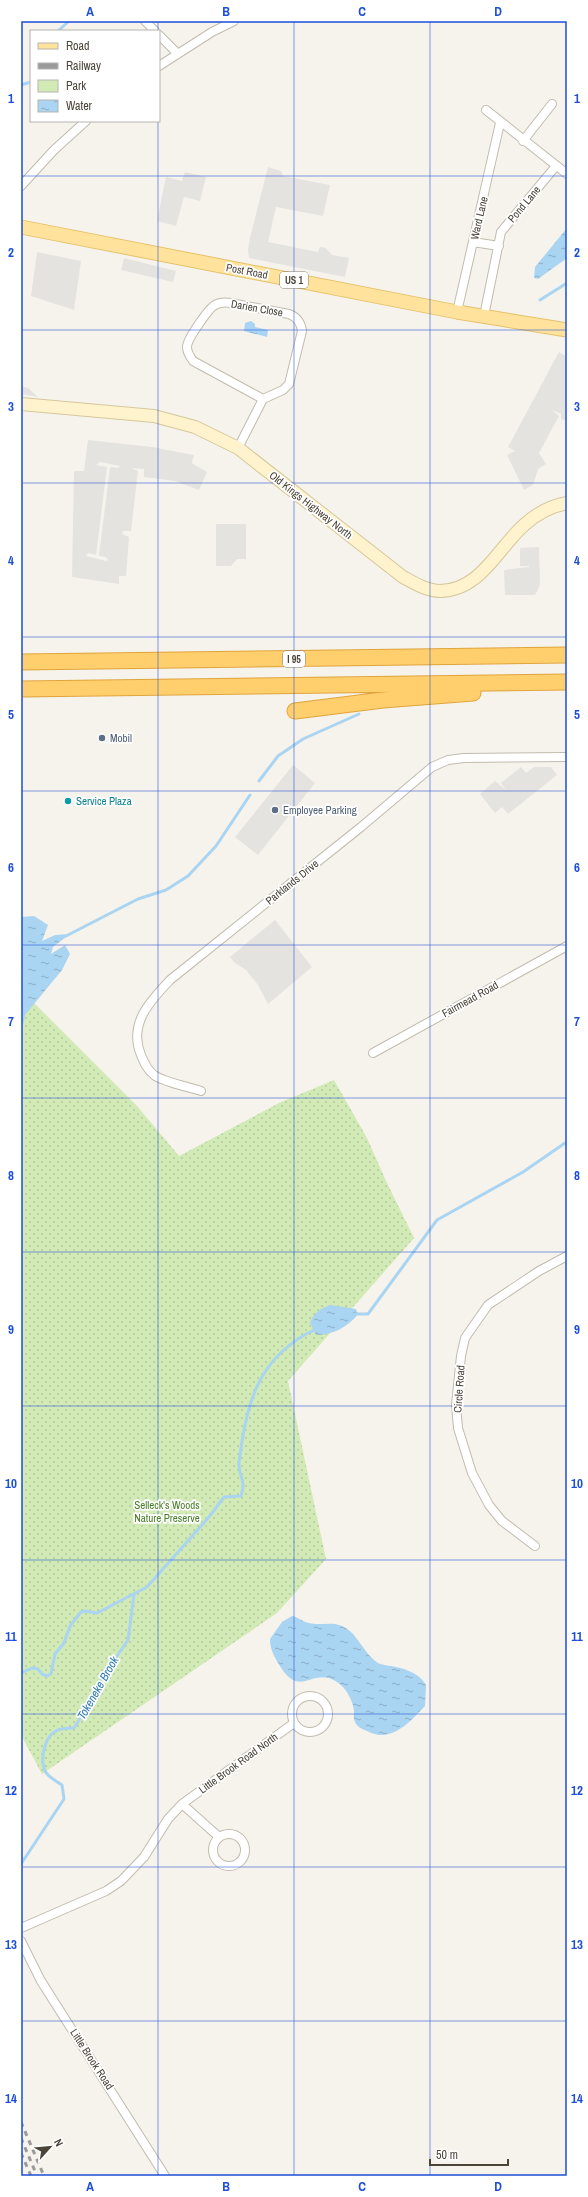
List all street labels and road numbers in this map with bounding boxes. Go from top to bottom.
street label: Pond Lane [505,183,543,225]
street label: Ward Lane [467,195,491,241]
street label: Post Road [225,260,269,282]
road number: US 1 [280,272,308,288]
street label: Darien Close [230,297,284,319]
street label: Old Kings Highway North [267,468,355,542]
road number: I 95 [283,651,305,667]
street label: Parklands Drive [263,856,321,908]
street label: Fairmead Road [439,978,501,1020]
street label: Circle Road [450,1365,468,1413]
street label: Little Brook Road North [196,1730,280,1796]
street label: Little Brook Road [67,2026,117,2092]

